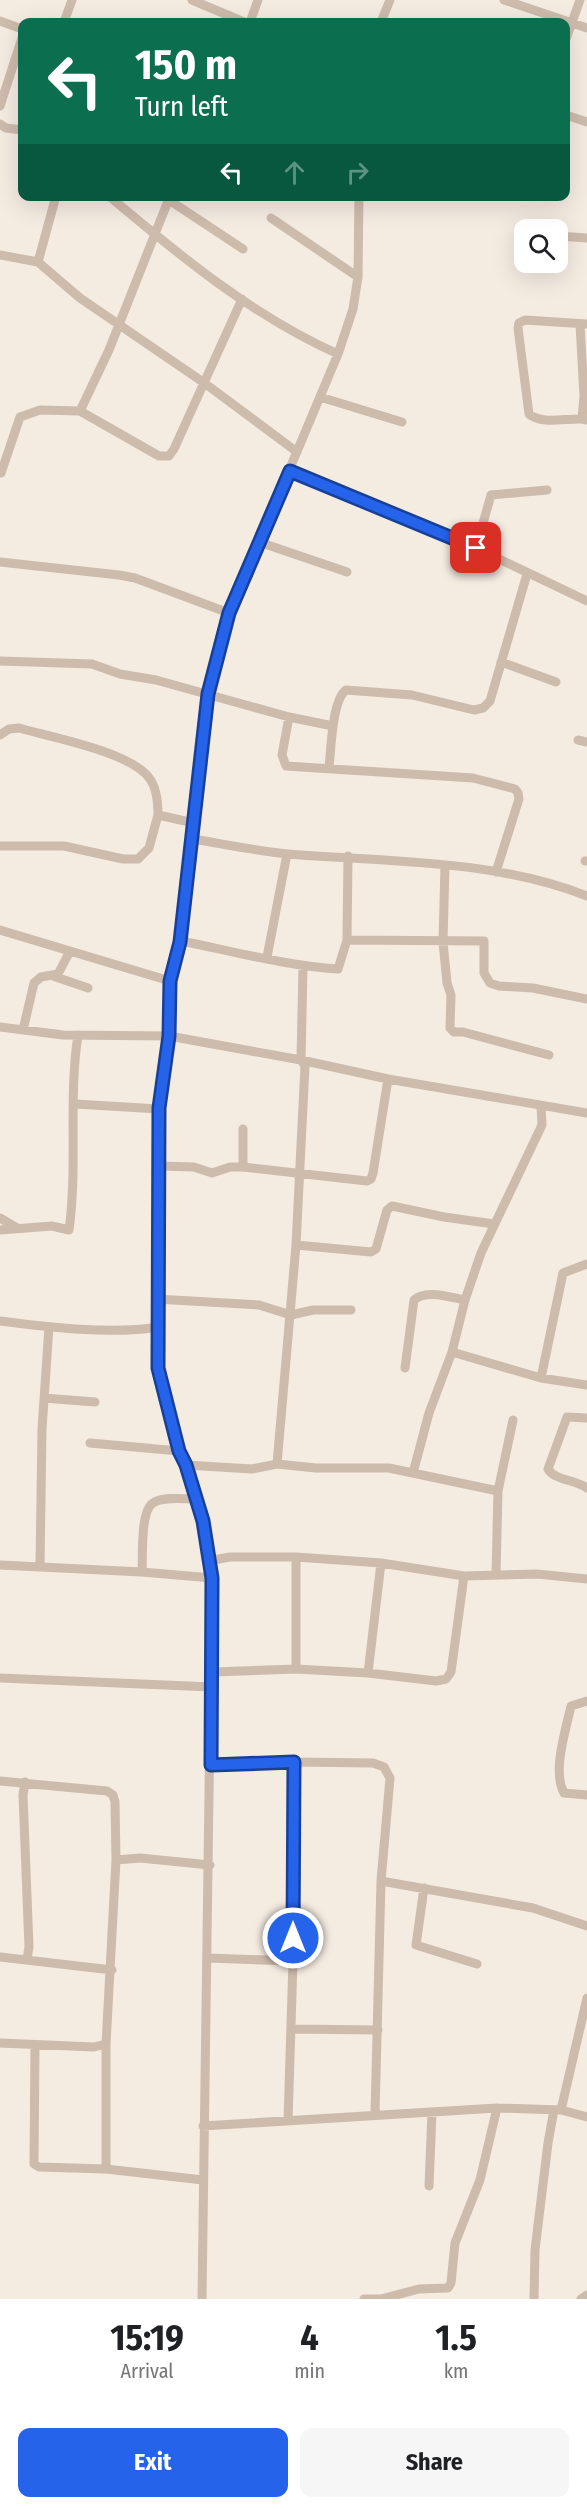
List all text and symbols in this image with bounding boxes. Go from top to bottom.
text: 150 m [135,40,237,90]
icon: left [36,42,114,120]
text: Turn left [135,91,228,123]
icon: left [215,156,248,189]
icon: ahead [278,156,311,189]
icon: right [341,156,374,189]
map controls [514,219,568,273]
button: search [514,219,568,273]
pin [450,522,501,573]
icon: arrive [459,531,492,564]
position arrow [261,1906,325,1970]
text: 15:19 [110,2316,184,2360]
text: 4 [300,2316,319,2360]
text: 1.5 [435,2316,477,2360]
text: Arrival [121,2359,174,2383]
text: min [294,2359,325,2383]
text: km [444,2359,468,2383]
button: Exit [18,2428,288,2497]
button: Share [300,2428,569,2497]

